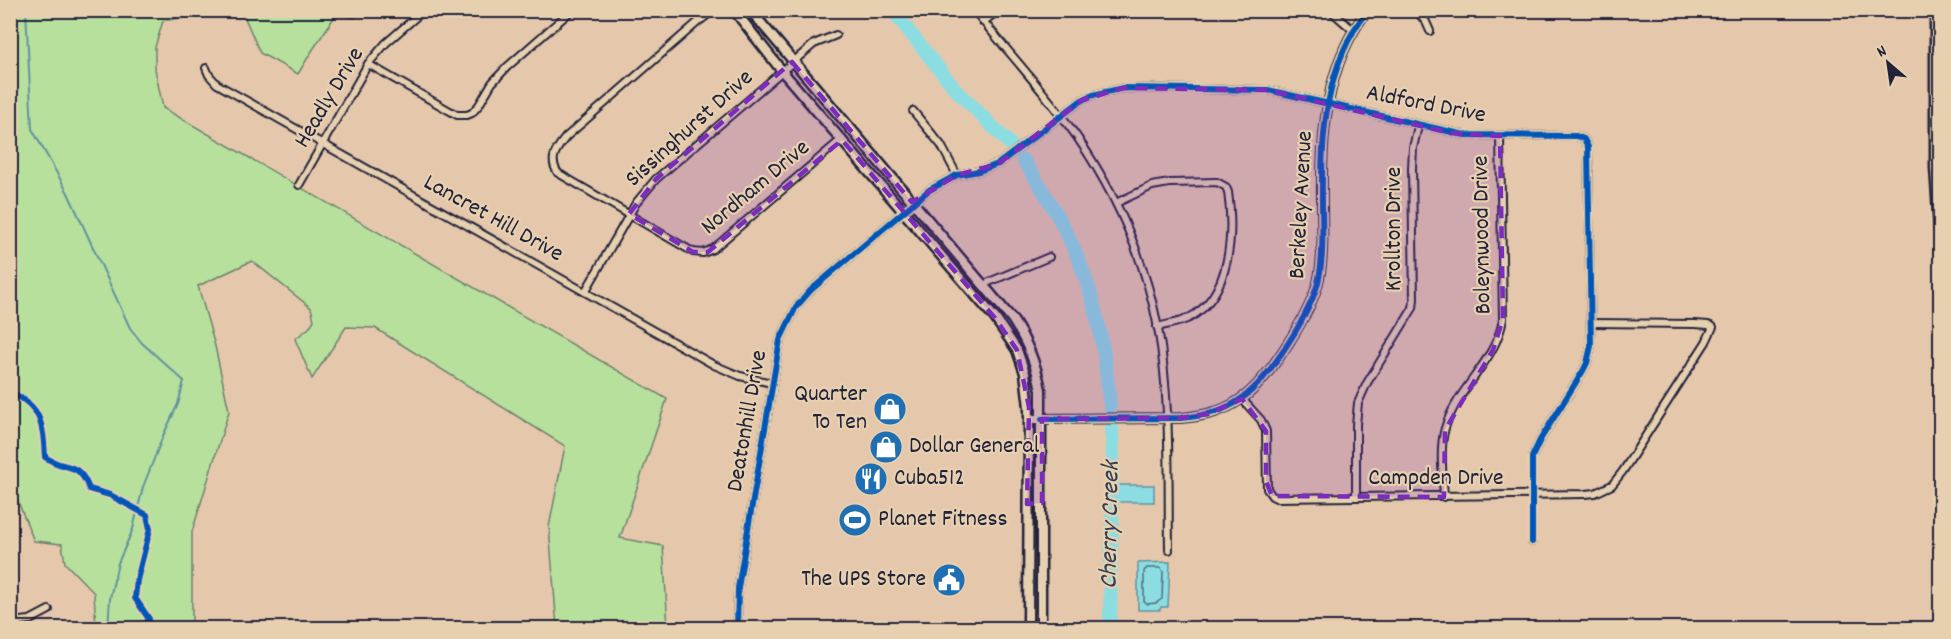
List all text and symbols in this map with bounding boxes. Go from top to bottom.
north arrow [1858,33,1918,93]
text: N [1873,40,1891,64]
street label: Headly Drive [286,41,374,155]
street label: Sissinghurst Drive [618,62,762,196]
street label: Aldford Drive [1363,77,1489,133]
street label: Berkeley Avenue [1281,130,1323,280]
street label: Nordham Drive [694,132,818,244]
street label: Boleynwood Drive [1465,155,1501,315]
street label: Lancret Hill Drive [417,166,569,272]
street label: Krollton Drive [1378,167,1412,291]
street label: Deatonhill Drive [719,347,777,495]
place label: Quarter To Ten [794,378,867,440]
shop icon: Quarter To Ten [872,391,908,427]
shop icon: Dollar General [868,429,904,465]
place label: Dollar General [909,430,1040,464]
water label: Cherry Creek [1091,458,1131,589]
restaurant icon: Cuba512 [853,461,889,497]
place label: Cuba512 [894,462,965,496]
street label: Campden Drive [1368,462,1504,496]
sports icon: Planet Fitness [837,502,873,538]
place label: Planet Fitness [878,503,1008,537]
public building icon: The UPS Store [931,562,967,598]
place label: The UPS Store [801,563,926,597]

